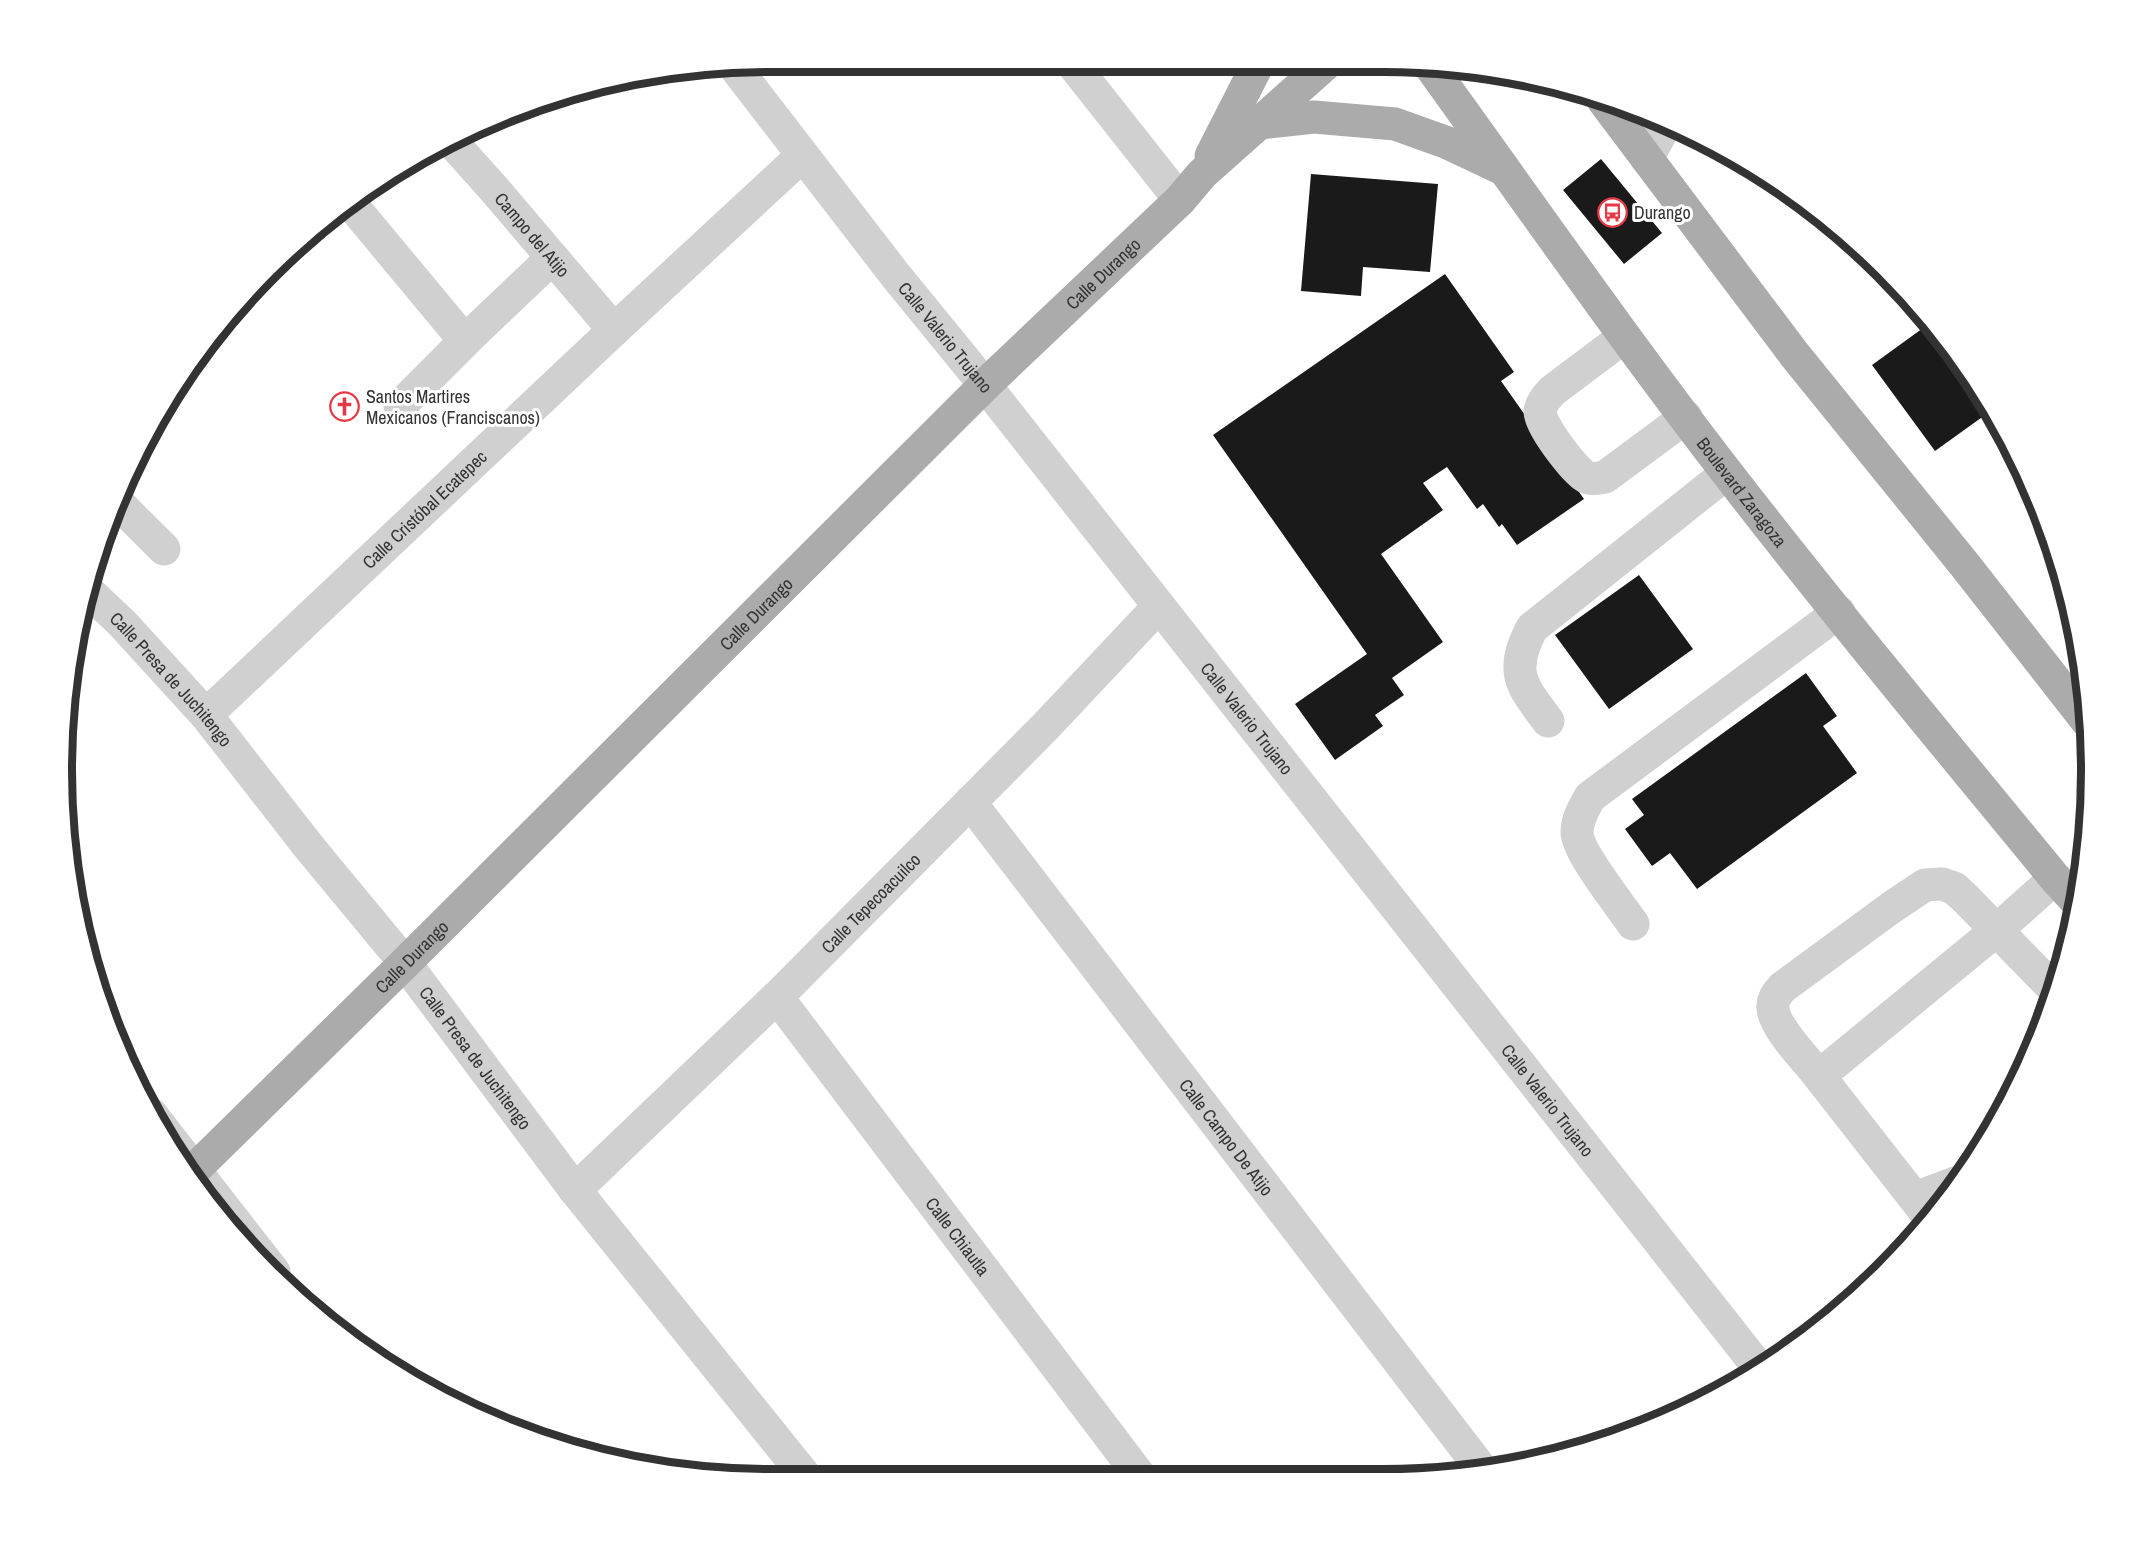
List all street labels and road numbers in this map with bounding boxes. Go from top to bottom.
street label: Campo del Atijo [489,187,576,282]
street label: Calle Durango [1060,232,1146,315]
street label: Calle Valerio Trujano [893,276,999,398]
street label: Boulevard Zaragoza [1691,432,1793,552]
street label: Calle Cristóbal Ecatepec [356,444,492,574]
street label: Calle Durango [713,571,798,656]
street label: Calle Presa de Juchitengo [105,606,239,752]
street label: Calle Valerio Trujano [1195,657,1300,780]
street label: Calle Tepecoacuilco [815,847,926,959]
street label: Calle Durango [369,914,454,999]
street label: Calle Presa de Juchitengo [414,981,538,1134]
street label: Calle Valerio Trujano [1496,1038,1600,1162]
street label: Calle Campo De Atijo [1174,1073,1280,1201]
street label: Calle Chiautla [920,1192,996,1281]

